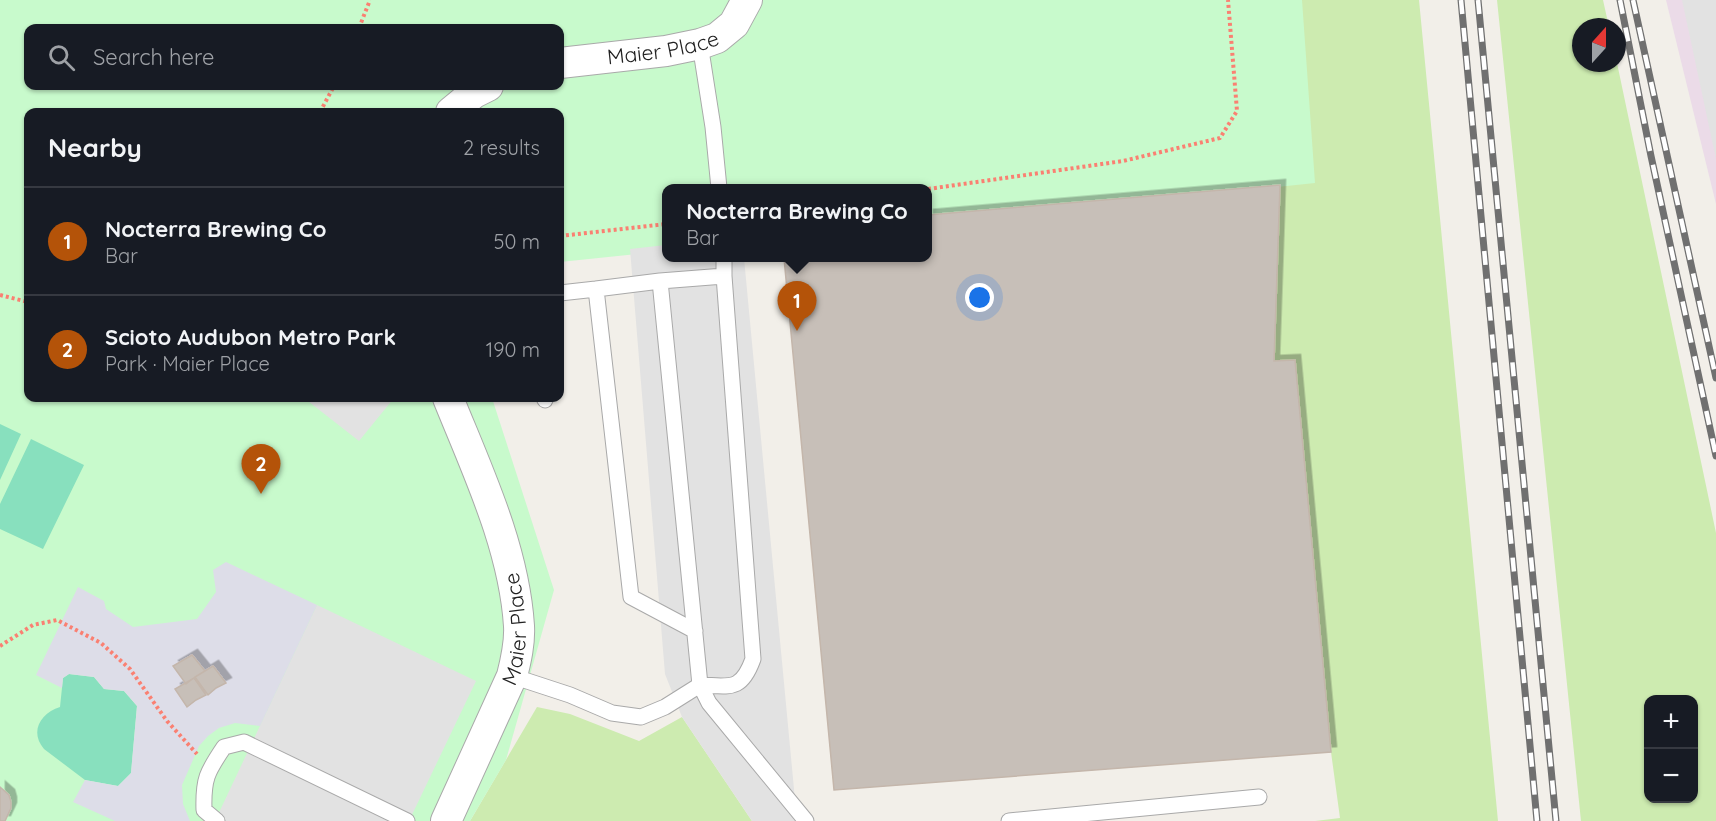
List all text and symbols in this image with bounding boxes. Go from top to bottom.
north arrow [1572,18,1626,72]
search box [24,24,564,90]
street label: Maier Place [606,24,722,70]
icon: search [45,41,78,74]
text: Search here [93,43,214,71]
text: Nearby [48,131,142,164]
text: 2 results [463,135,540,160]
popup [662,184,932,262]
text: Nocterra Brewing Co [686,197,908,225]
text: Nocterra Brewing Co [105,215,326,243]
text: Bar [686,225,719,250]
text: 1 [64,229,71,254]
text: 50 m [494,229,540,254]
text: Bar [105,243,138,268]
pin: 1 [778,282,816,331]
your location [965,283,994,312]
text: Scioto Audubon Metro Park [105,323,396,351]
text: 2 [62,337,73,362]
text: 190 m [486,337,540,362]
text: Park · Maier Place [105,351,270,376]
pin: 2 [242,444,280,494]
street label: Maier Place [496,571,531,689]
map controls [1644,695,1698,803]
button: + [1644,695,1698,749]
button: − [1644,749,1698,803]

